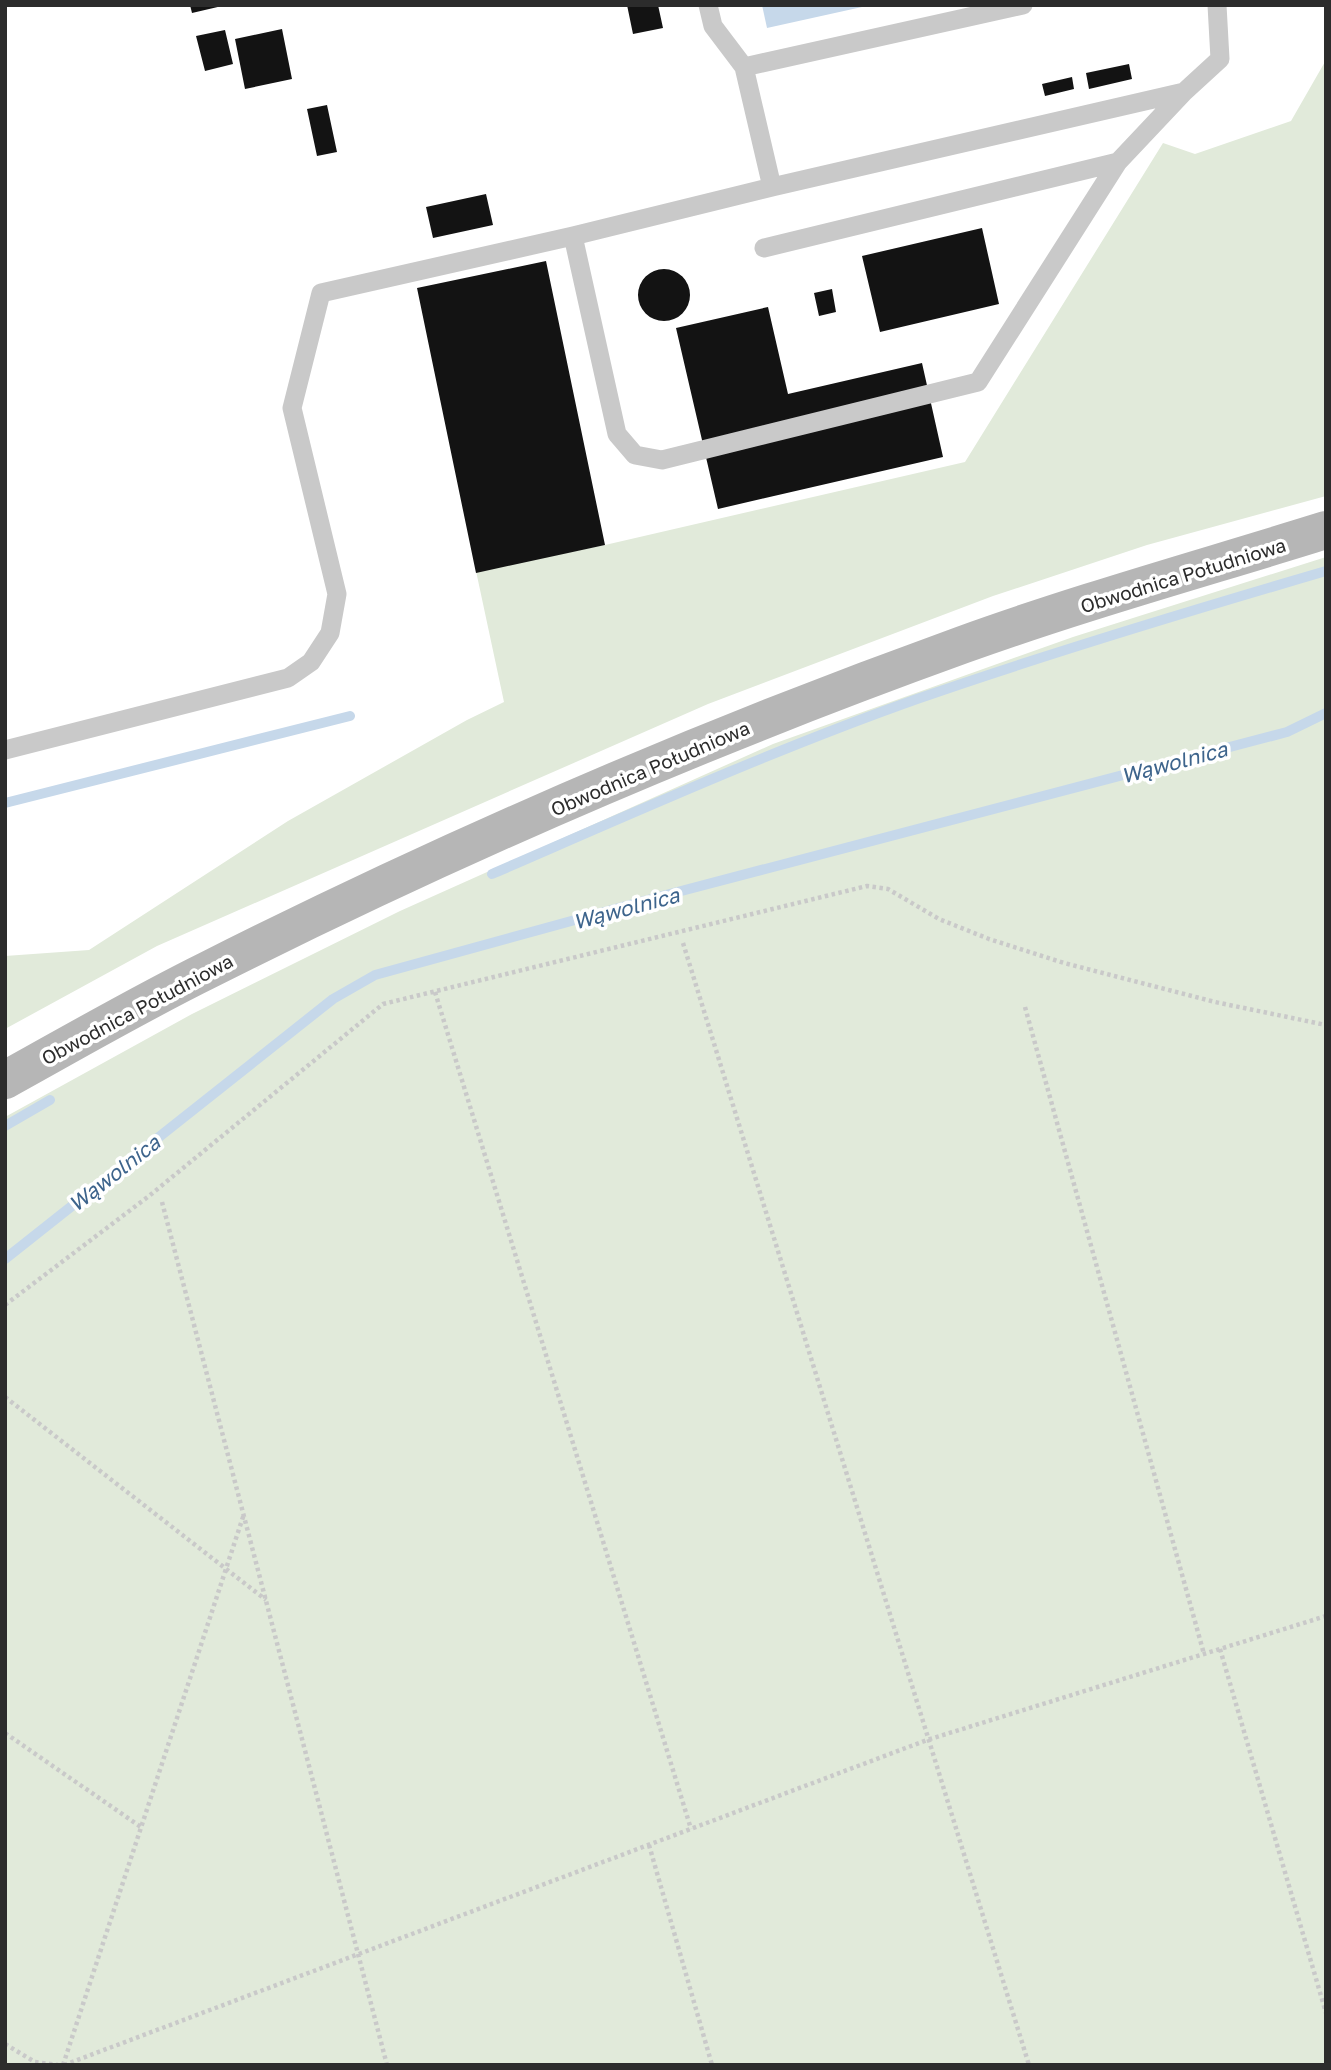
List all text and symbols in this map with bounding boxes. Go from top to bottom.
street label: Obwodnica Południowa [1077,533,1289,617]
street label: Obwodnica Południowa [547,716,753,820]
water label: Wąwolnica [1118,735,1231,789]
water label: Wąwolnica [570,881,683,935]
street label: Obwodnica Południowa [37,949,237,1069]
water label: Wąwolnica [63,1129,166,1217]

